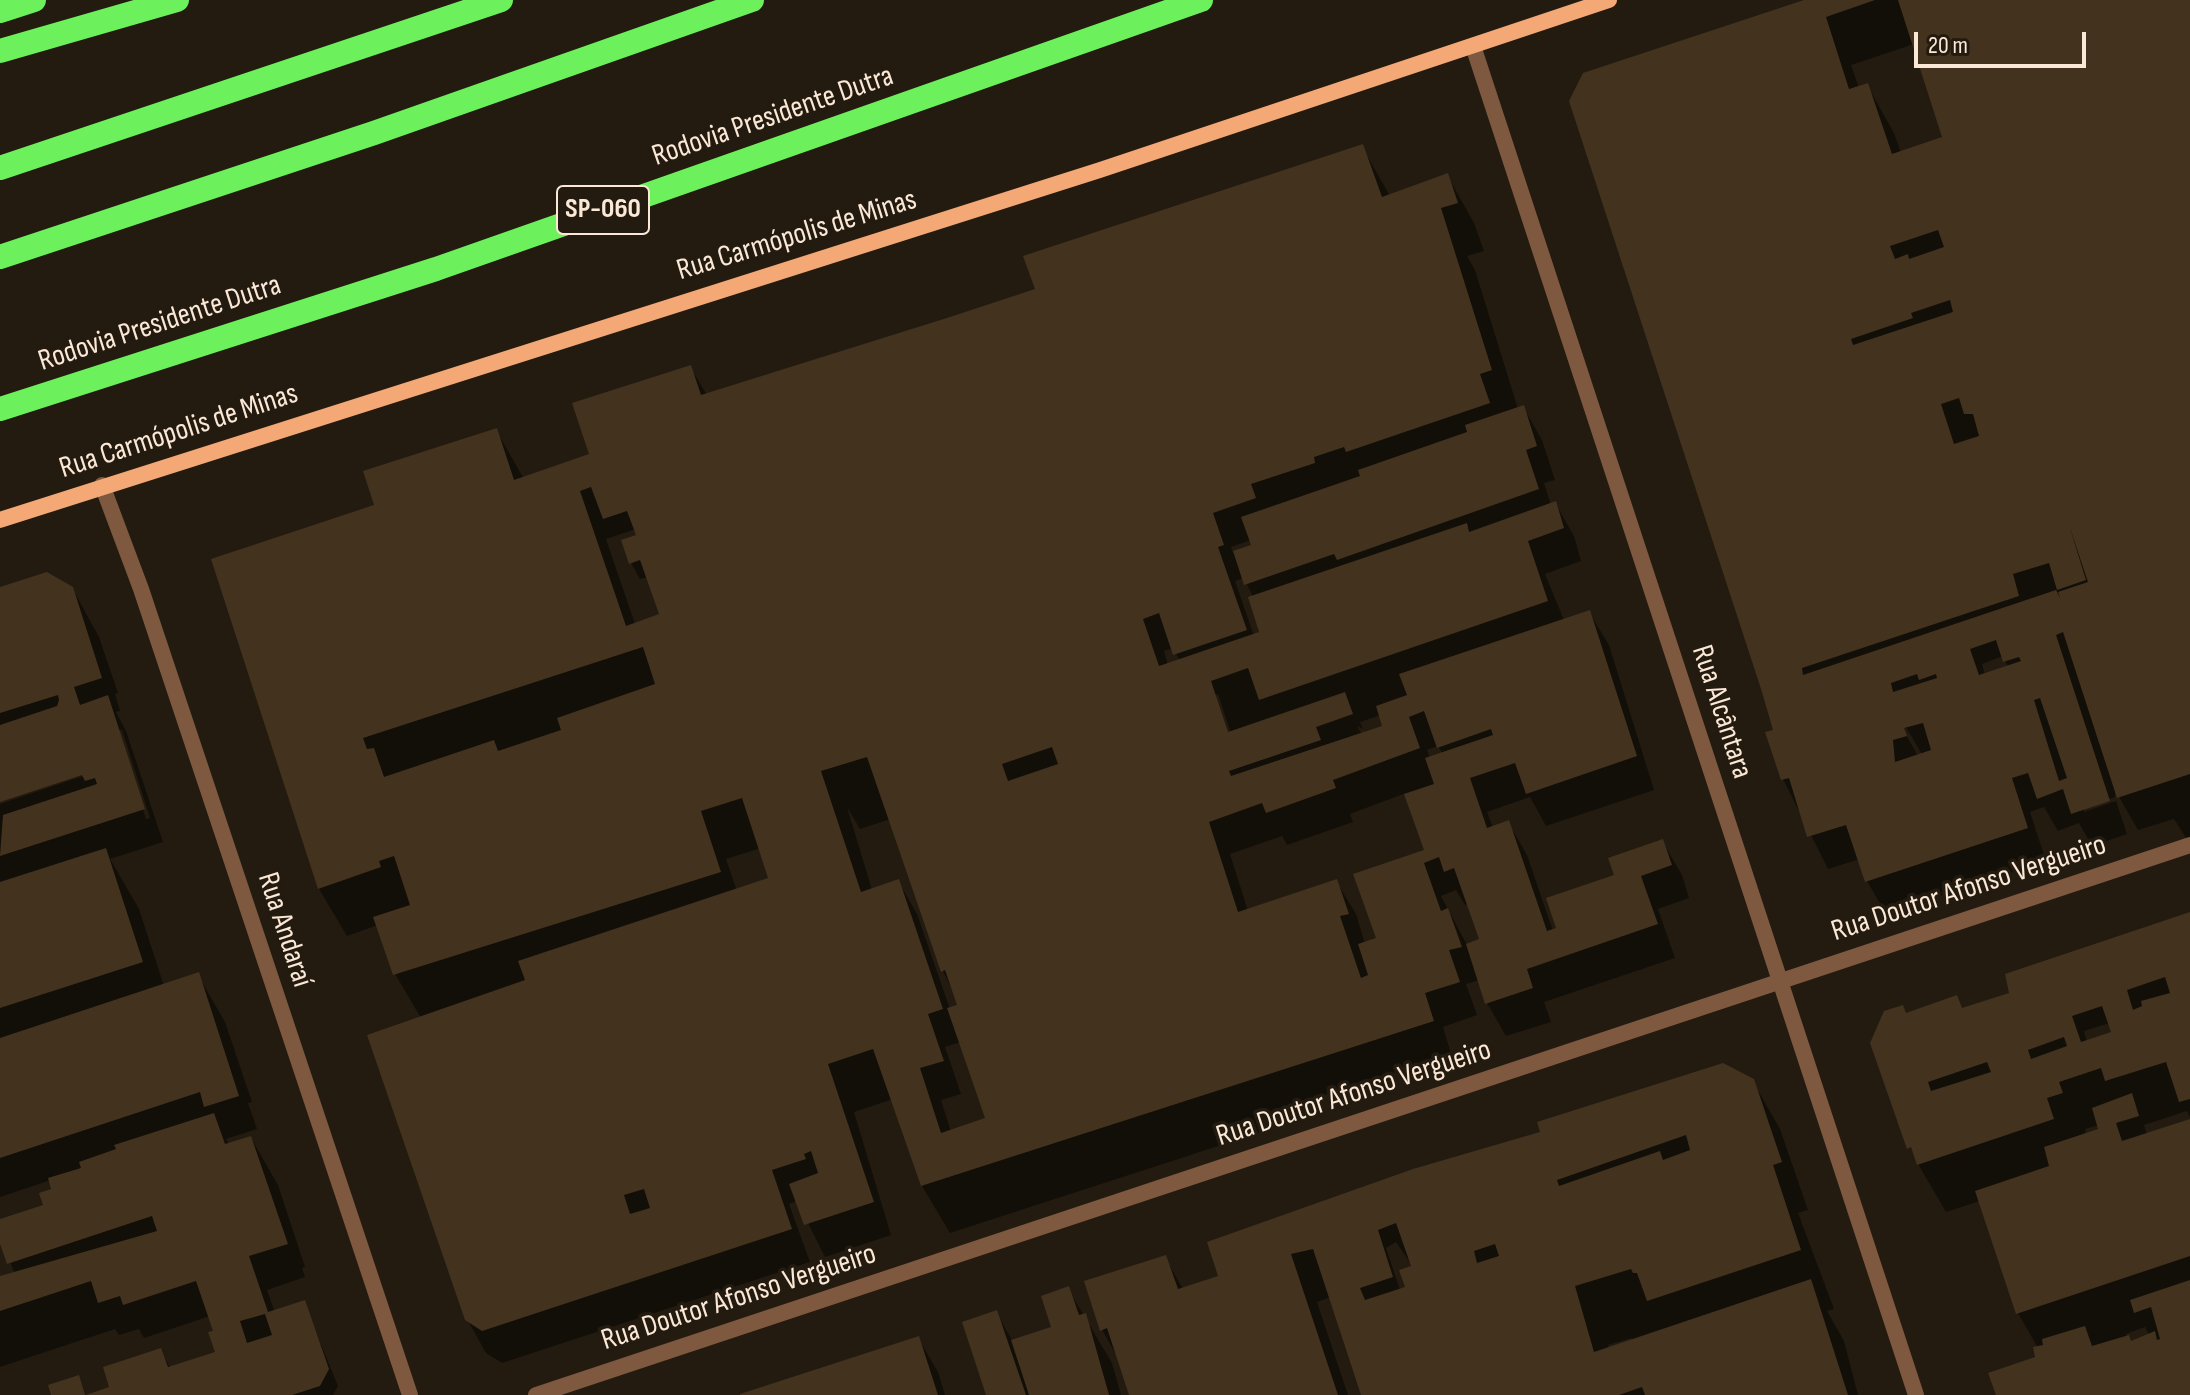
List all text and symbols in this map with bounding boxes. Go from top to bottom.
scale bar [1918,16,2090,66]
text: 20 m [1928,31,1968,60]
street label: Rodovia Presidente Dutra [648,59,898,175]
street label: Rua Carmópolis de Minas [673,182,921,290]
road number: SP-060 [557,186,649,234]
street label: Rodovia Presidente Dutra [34,268,286,380]
street label: Rua Carmópolis de Minas [55,376,303,488]
street label: Rua Alcântara [1683,641,1759,783]
street label: Rua Doutor Afonso Vergueiro [1827,828,2111,950]
street label: Rua Andaraí [249,868,319,992]
street label: Rua Doutor Afonso Vergueiro [1212,1033,1496,1155]
street label: Rua Doutor Afonso Vergueiro [597,1237,881,1359]

